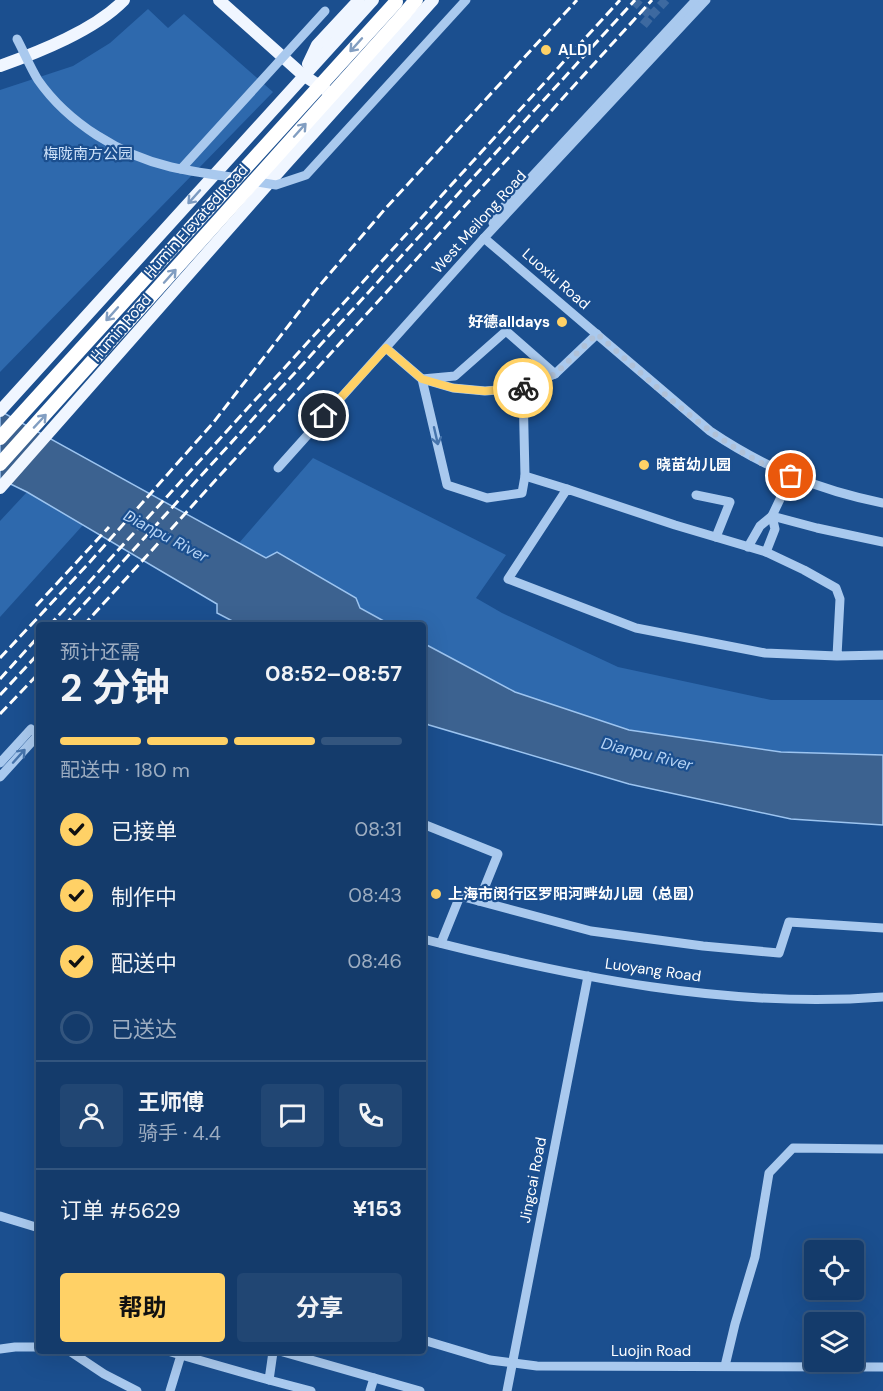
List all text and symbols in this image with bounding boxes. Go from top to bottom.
one-way arrow [349,38,363,53]
place label: ALDI [558,40,592,60]
marker: ALDI [539,43,553,57]
one-way arrow [293,123,307,138]
park label: 梅陇南方公园 [43,144,133,164]
street label: Humin Elevated Road [140,160,252,282]
street label: West Meilong Road [427,166,531,278]
one-way arrow [187,189,201,204]
street label: Luoxiu Road [518,244,594,314]
one-way arrow [163,268,177,283]
street label: Humin Road [86,290,156,366]
one-way arrow [105,306,119,321]
place label: 好德alldays [468,312,550,332]
marker: 好德alldays [555,315,569,329]
courier [493,358,553,418]
icon: bike [507,372,540,405]
pin [298,390,349,441]
icon: home [307,399,340,432]
one-way arrow [33,414,47,429]
one-way arrow [430,426,442,445]
pin [765,450,816,501]
place label: 晓苗幼儿园 [656,455,731,475]
marker: 晓苗幼儿园 [637,458,651,472]
icon: bag [774,459,807,492]
water label: Dianpu River [120,505,213,568]
text: 预计还需 [60,639,140,665]
text: 08:52–08:57 [265,659,402,688]
text: 2 分钟 [60,662,170,713]
water label: Dianpu River [599,733,696,776]
one-way arrow [12,749,26,764]
text: 配送中 · 180 m [60,757,190,783]
icon: check [60,813,93,846]
text: 08:31 [354,816,402,842]
text: 已接单 [111,817,177,846]
icon: check [60,879,93,912]
text: 08:43 [348,882,402,908]
text: 制作中 [111,883,177,912]
place label: 上海市闵行区罗阳河畔幼儿园（总园） [448,884,703,904]
marker: 上海市闵行区罗阳河畔幼儿园（总园） [429,887,443,901]
icon: check [60,945,93,978]
text: 08:46 [347,948,402,974]
text: 配送中 [111,949,177,978]
street label: Luoyang Road [604,953,702,987]
text: 已送达 [111,1015,177,1044]
button: person [60,1084,123,1147]
button: chat [261,1084,324,1147]
button: phone [339,1084,402,1147]
text: 王师傅 [138,1088,204,1117]
text: 骑手 · 4.4 [138,1120,221,1146]
street label: Jingcai Road [515,1135,551,1225]
text: ¥153 [353,1194,402,1223]
text: 订单 #5629 [60,1196,180,1225]
map controls [804,1240,864,1372]
button: locate [804,1240,864,1300]
button: 帮助 [60,1273,225,1342]
button: 分享 [237,1273,402,1342]
button: layers [804,1312,864,1372]
street label: Luojin Road [611,1341,691,1361]

